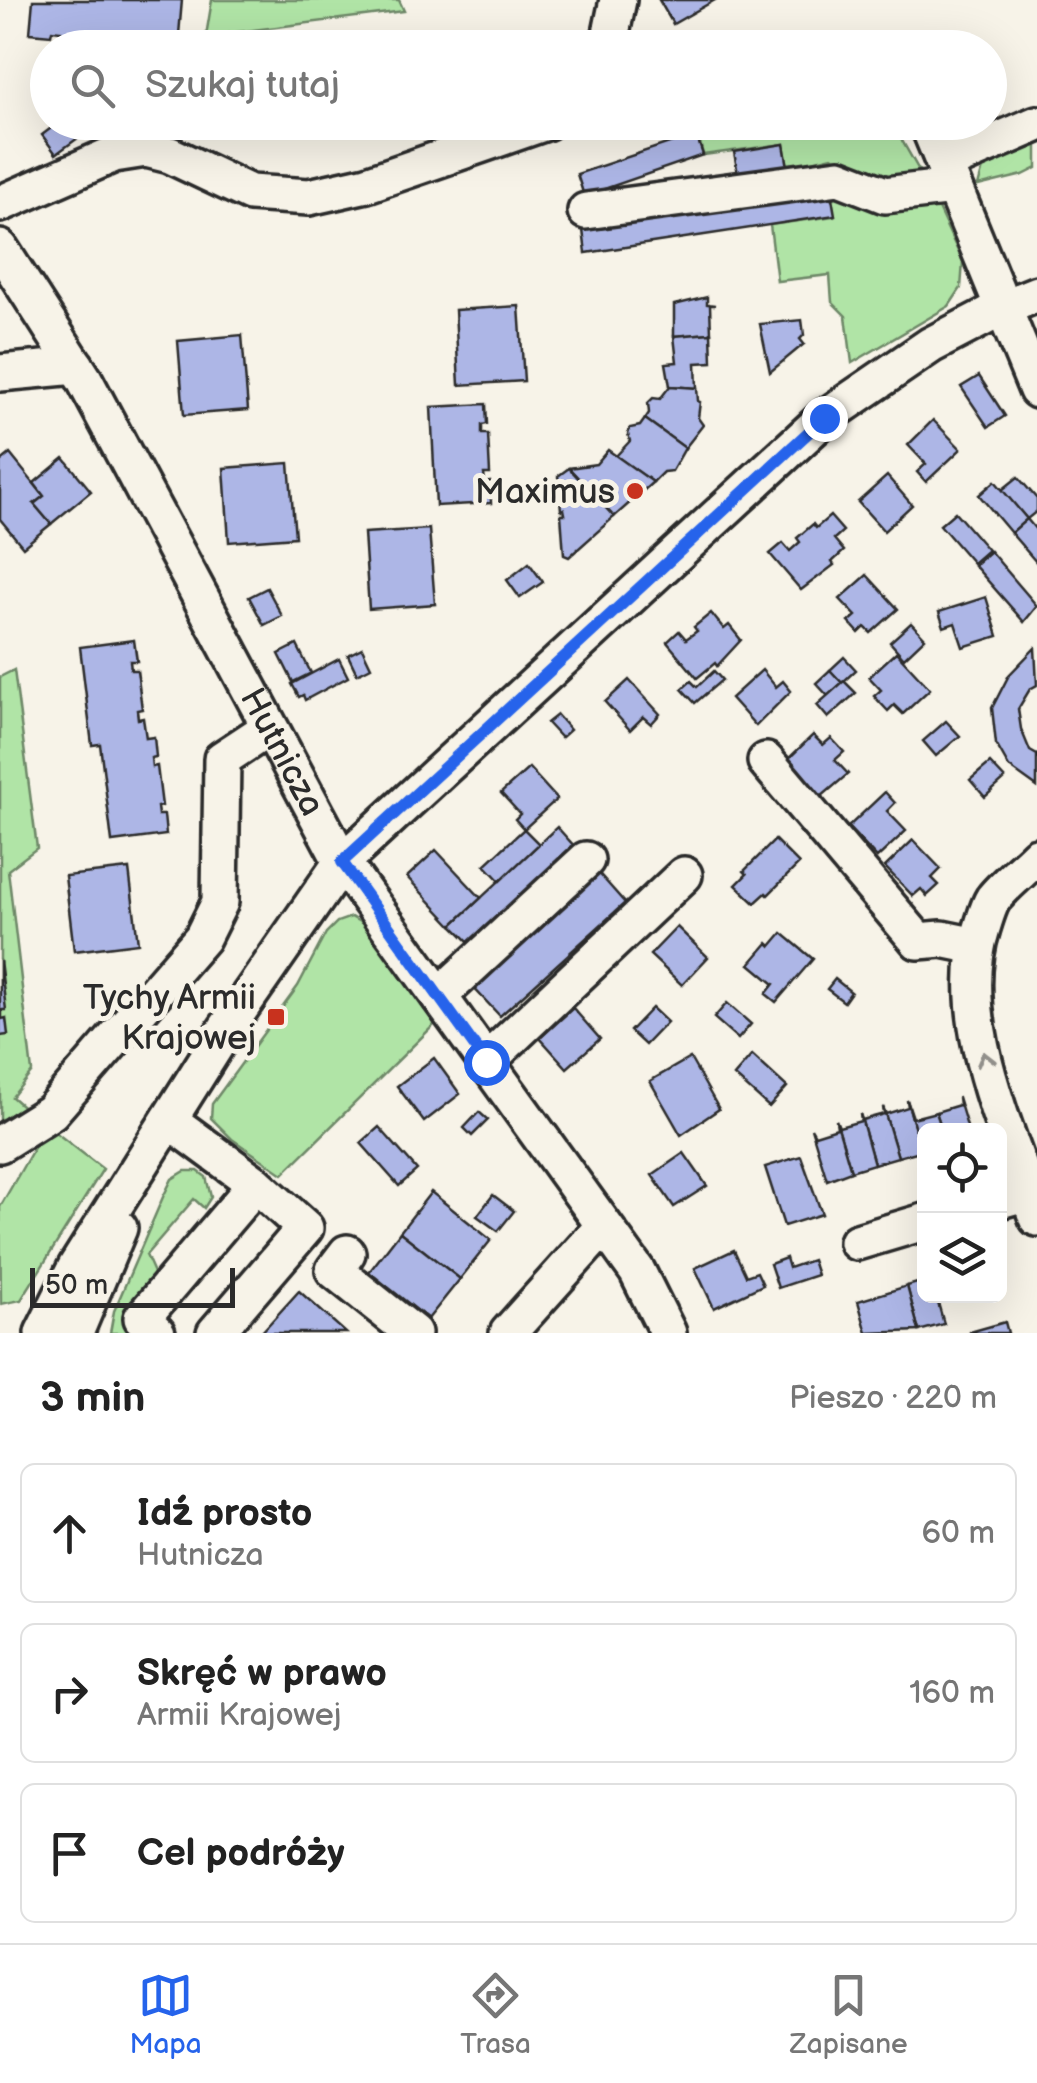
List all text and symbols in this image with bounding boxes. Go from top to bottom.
search box [30,30,1007,140]
icon: search [65,58,120,113]
text: Szukaj tutaj [145,63,340,108]
route end [802,396,848,442]
place label: Maximus [475,471,615,514]
marker: Maximus [624,480,646,502]
street label: Hutnicza [230,681,333,824]
place label: Tychy Armii Krajowej [83,977,256,1060]
marker: Tychy Armii Krajowej [265,1006,287,1028]
route start [464,1040,510,1086]
one-way arrow [976,1051,997,1068]
map controls [917,1123,1007,1303]
button: locate [917,1123,1007,1213]
button: layers [917,1213,1007,1303]
scale bar [30,1263,235,1308]
text: 50 m [45,1269,108,1302]
text: 3 min [40,1373,145,1424]
text: Pieszo · 220 m [789,1379,997,1418]
text: Idź prosto [137,1491,312,1536]
icon: ahead [42,1506,97,1561]
text: 60 m [922,1514,995,1553]
text: Hutnicza [137,1536,264,1575]
text: Skręć w prawo [137,1651,387,1696]
icon: right [42,1666,97,1721]
text: 160 m [909,1674,995,1713]
text: Armii Krajowej [137,1696,341,1735]
icon: arrive [42,1826,97,1881]
text: Cel podróży [137,1831,345,1876]
tab: Mapa [129,1968,202,2061]
tab: Trasa [460,1968,531,2061]
tab: Zapisane [790,1968,908,2061]

